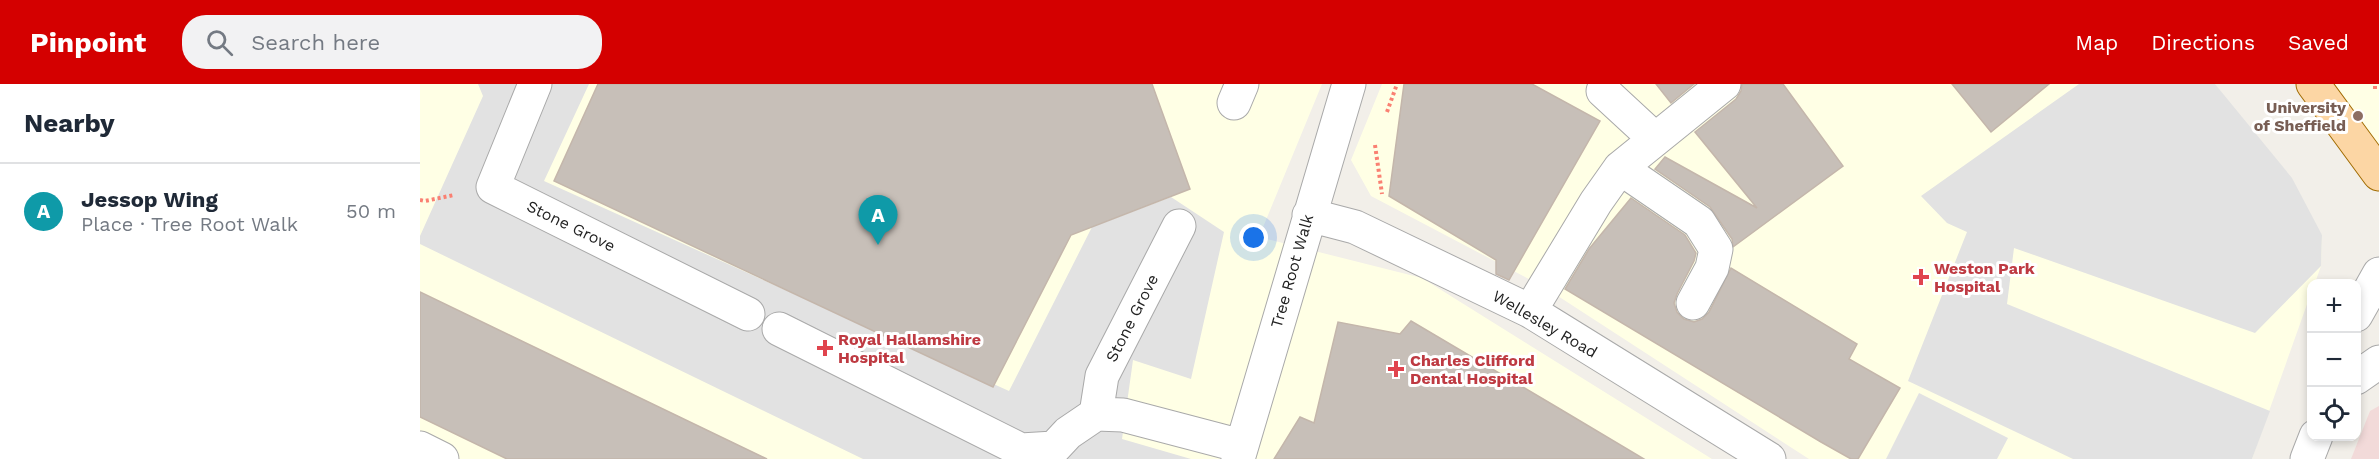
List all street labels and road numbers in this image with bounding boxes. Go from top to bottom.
street label: Stone Grove [524,196,618,256]
street label: Tree Root Walk [1267,212,1317,330]
street label: Stone Grove [1102,271,1162,365]
street label: Wellesley Road [1489,286,1601,362]

